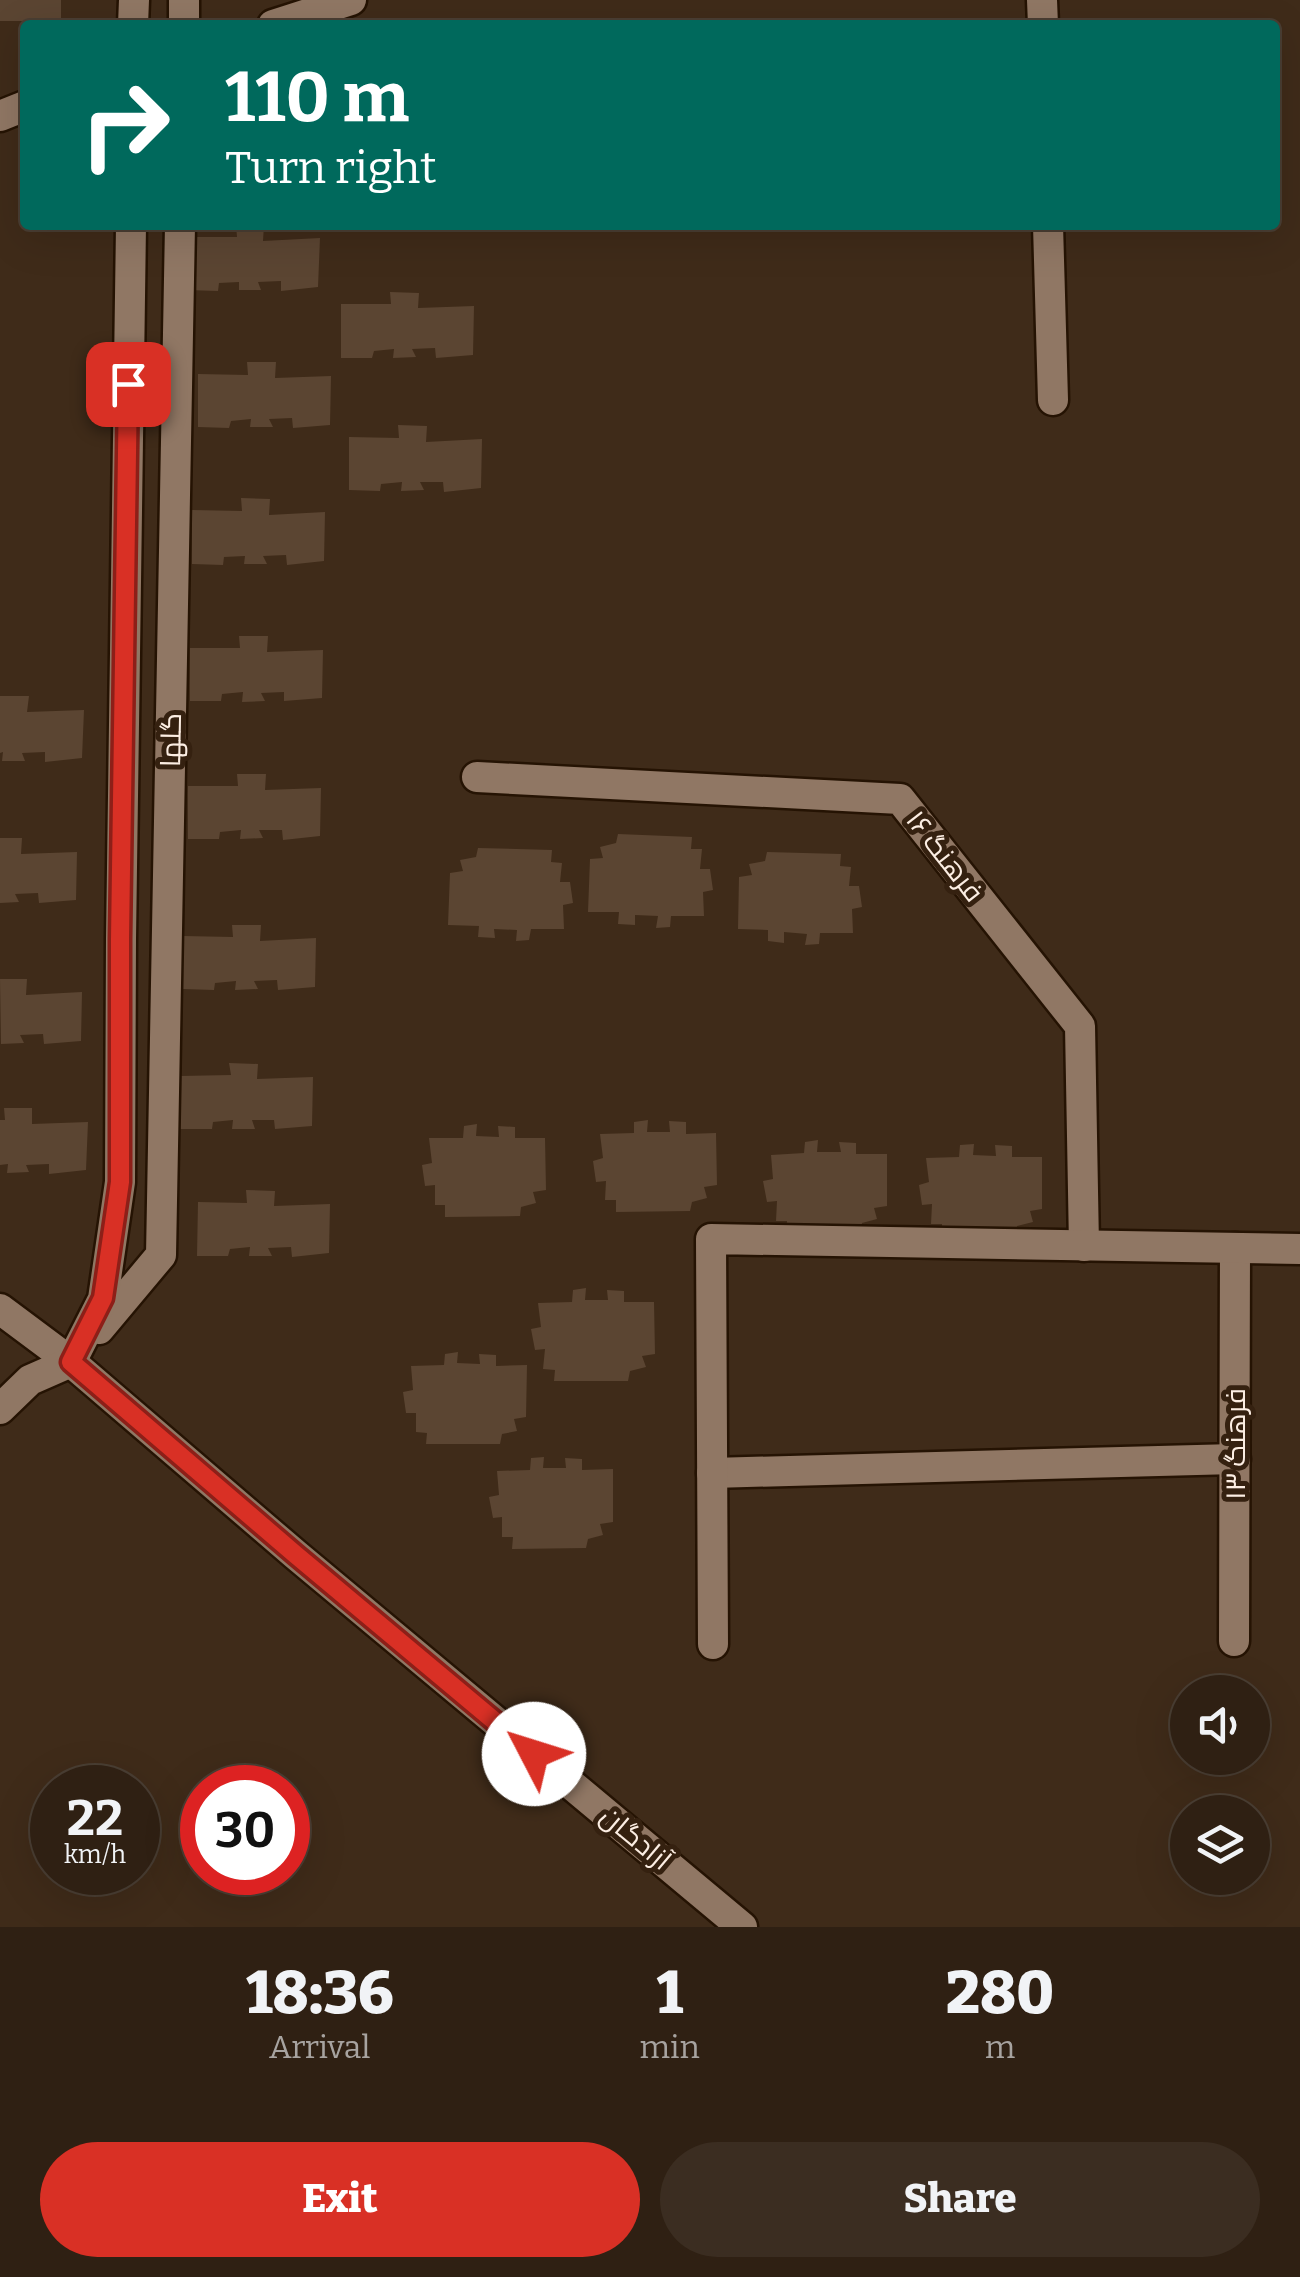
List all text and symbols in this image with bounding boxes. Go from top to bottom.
text: 110 m [225,56,409,140]
icon: right [60,60,190,190]
text: Turn right [225,141,437,195]
pin [86,342,171,427]
icon: arrive [101,357,156,412]
street label: گلها [154,713,188,767]
street label: فرهنگ ۱۶ [899,804,991,908]
street label: فرهنگ ۱۳ [1219,1388,1252,1500]
map controls [1170,1675,1270,1895]
button: sound [1170,1675,1270,1775]
position arrow [482,1702,586,1806]
speed limit sign: 30 [180,1765,310,1895]
text: 22 [67,1788,123,1848]
button: layers [1170,1795,1270,1895]
street label: آزادگان [594,1799,678,1877]
text: km/h [64,1840,126,1870]
text: 18:36 [246,1957,394,2029]
text: 1 [656,1957,683,2029]
text: 280 [946,1957,1054,2029]
text: Arrival [269,2028,370,2066]
text: min [640,2028,700,2066]
text: m [985,2028,1015,2066]
button: Exit [40,2142,640,2257]
button: Share [660,2142,1260,2257]

